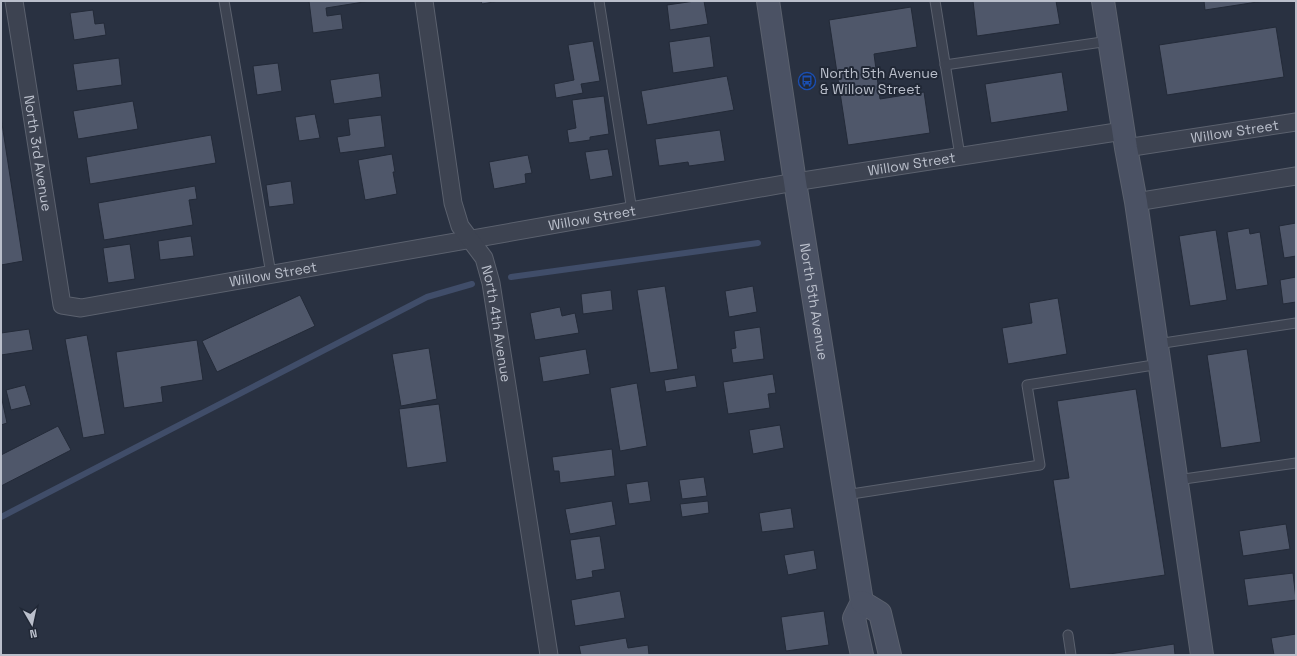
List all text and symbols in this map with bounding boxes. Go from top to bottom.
place label: North 5th Avenue & Willow Street [820,64,938,98]
bus stop icon: North 5th Avenue & Willow Street [797,71,817,91]
street label: North 3rd Avenue [20,94,56,212]
street label: Willow Street [1190,116,1280,147]
street label: Willow Street [866,148,957,180]
street label: Willow Street [547,201,637,234]
street label: North 5th Avenue [796,242,832,361]
street label: Willow Street [228,258,318,291]
street label: North 4th Avenue [477,263,515,383]
north arrow [12,604,52,644]
text: N [29,626,38,641]

